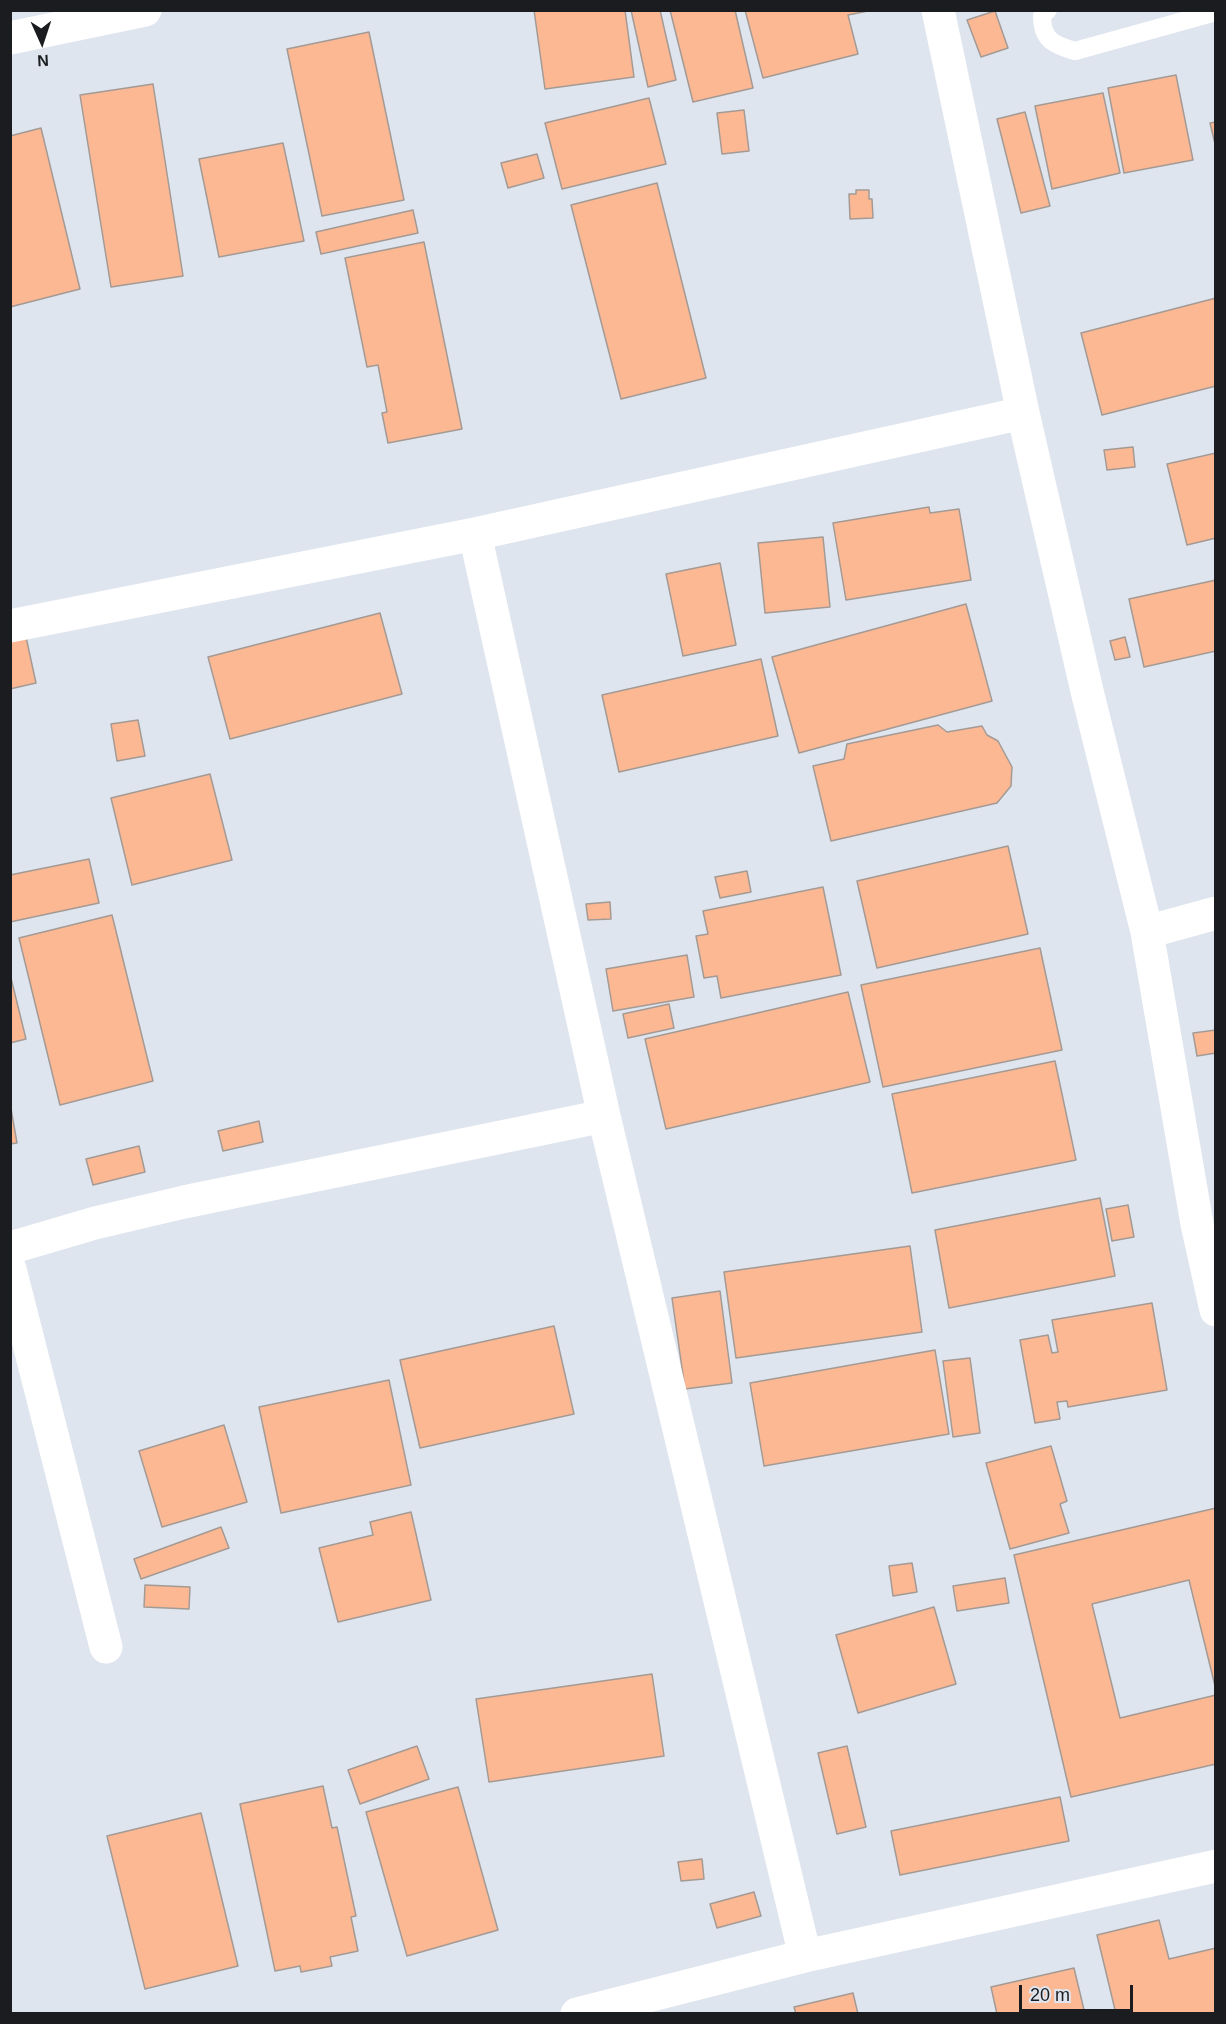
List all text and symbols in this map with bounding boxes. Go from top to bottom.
north arrow [12,12,72,72]
text: N [37,52,49,69]
scale bar [1022,1973,1136,2011]
text: 20 m [1030,1985,1070,2005]

